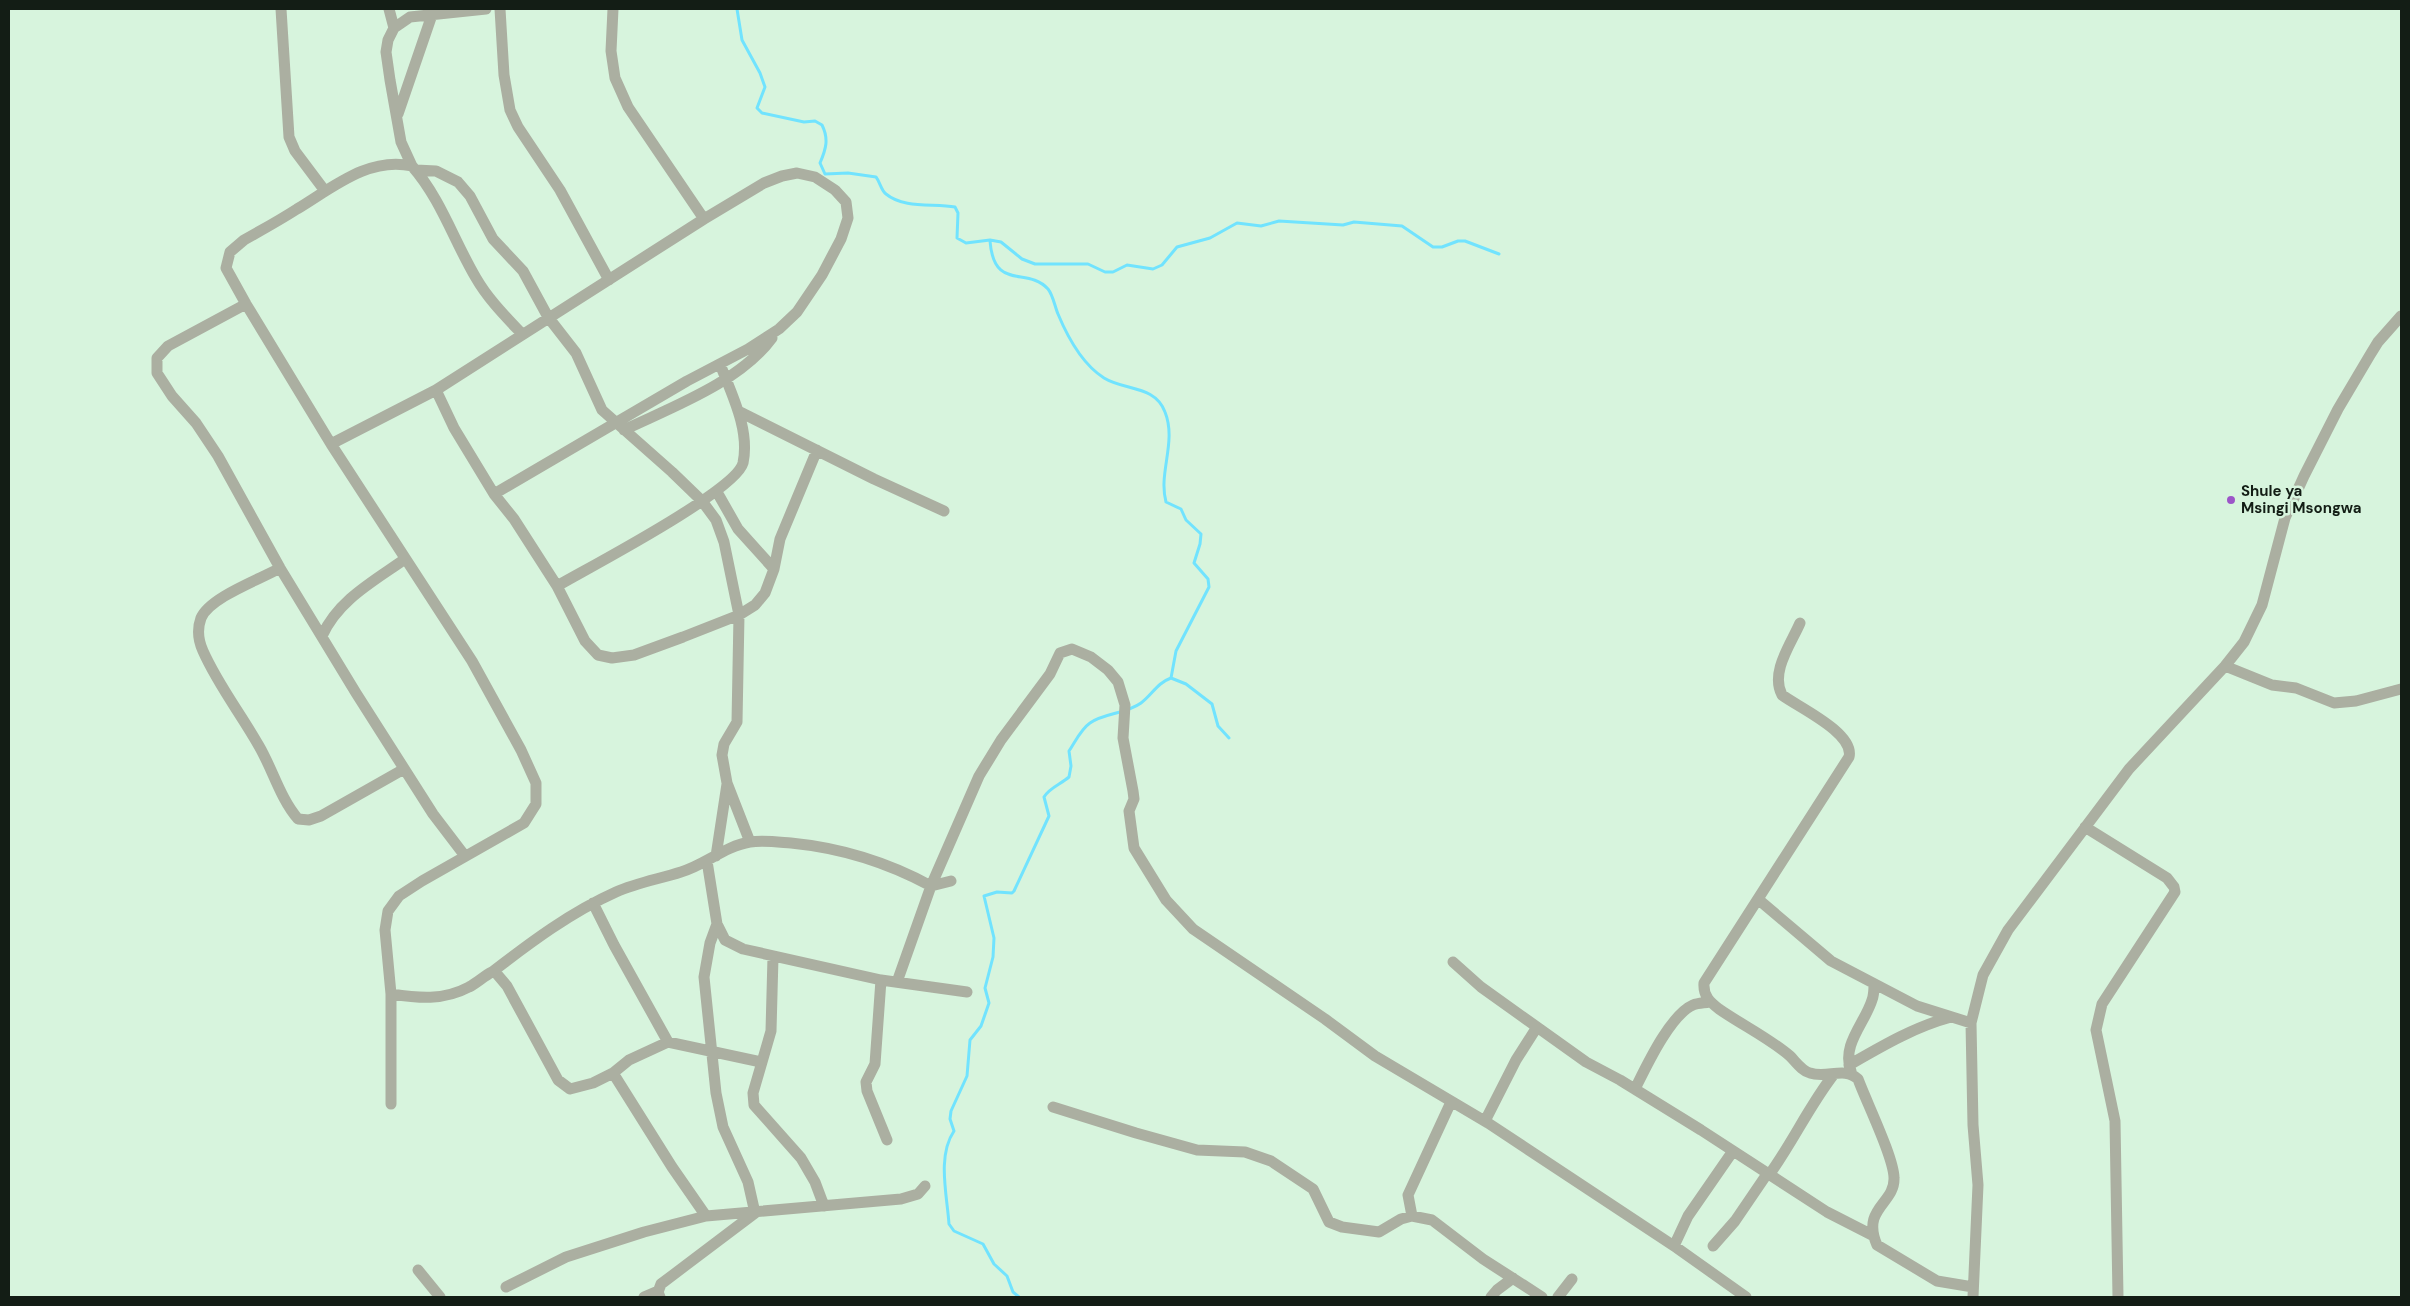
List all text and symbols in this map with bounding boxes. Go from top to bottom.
place label: Shule ya Msingi Msongwa [2241,481,2362,518]
marker: Shule ya Msingi Msongwa [2225,494,2237,506]

